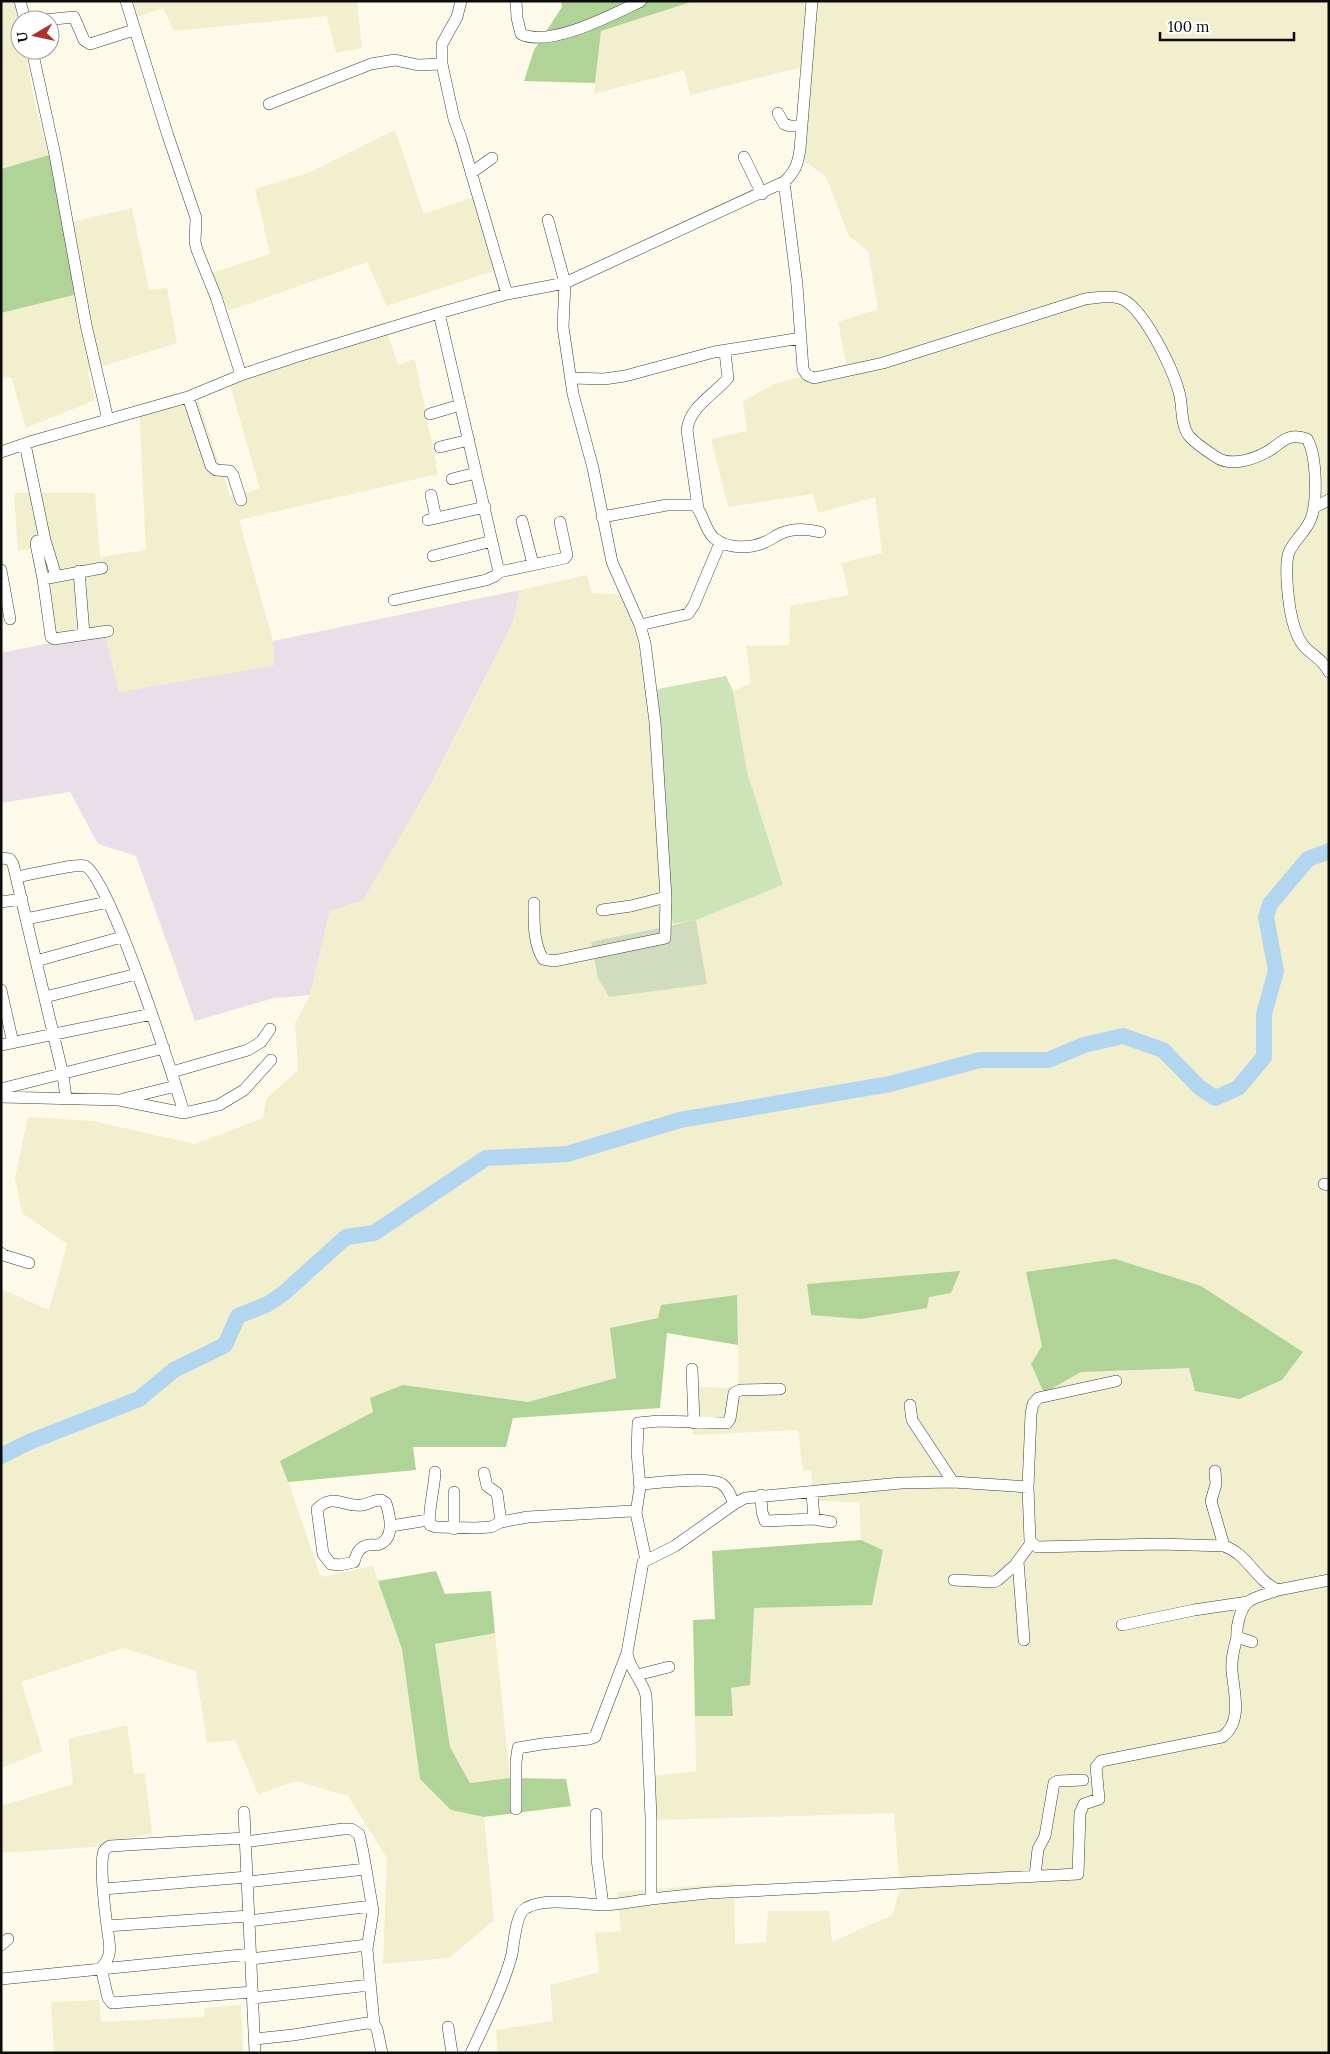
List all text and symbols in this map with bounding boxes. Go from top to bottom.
north arrow [10,10,60,60]
scale bar [1160,10,1294,42]
text: 100 m [1168,17,1209,36]
text: U [12,30,32,44]

